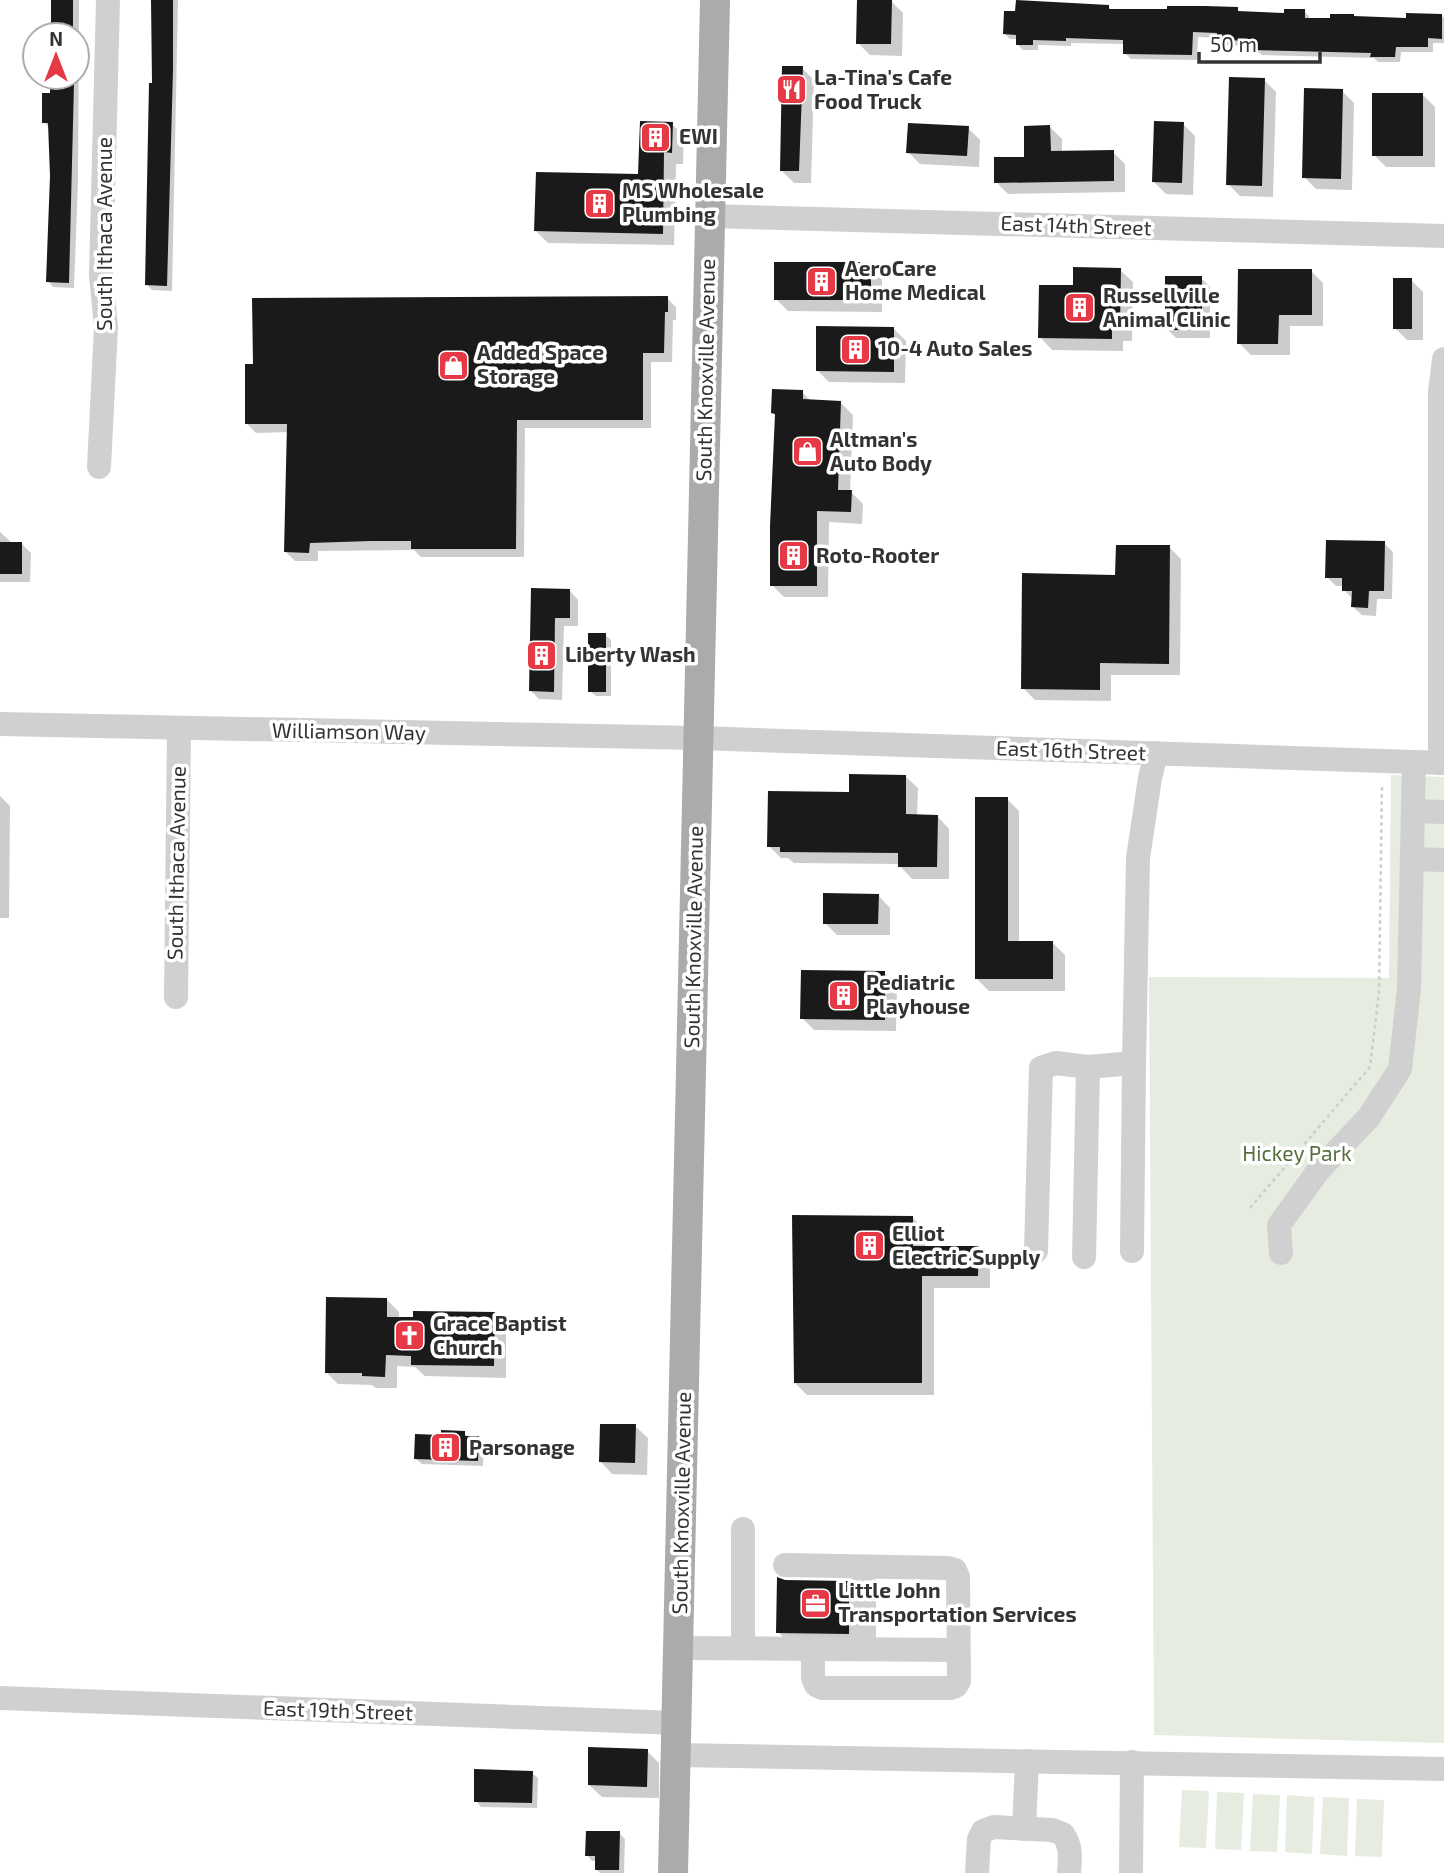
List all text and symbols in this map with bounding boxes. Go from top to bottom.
north arrow [21,21,91,91]
scale bar [1199,21,1320,65]
text: N [49,27,63,50]
text: 50 m [1210,31,1257,56]
place label: La-Tina's Cafe Food Truck [814,64,952,113]
restaurant icon: La-Tina's Cafe Food Truck [774,73,808,107]
building icon: EWI [639,120,673,154]
place label: EWI [679,123,718,148]
street label: South Ithaca Avenue [91,137,116,331]
place label: MS Wholesale Plumbing [622,177,764,226]
building icon: MS Wholesale Plumbing [582,186,616,220]
street label: East 14th Street [1000,209,1152,240]
place label: AeroCare Home Medical [845,255,986,304]
street label: South Knoxville Avenue [690,258,719,481]
building icon: AeroCare Home Medical [805,264,839,298]
place label: Russellville Animal Clinic [1103,282,1231,331]
building icon: Russellville Animal Clinic [1063,291,1097,325]
building icon: 10-4 Auto Sales [838,332,872,366]
place label: 10-4 Auto Sales [878,335,1032,360]
place label: Added Space Storage [477,339,604,388]
shop icon: Added Space Storage [437,348,471,382]
place label: Altman's Auto Body [830,426,932,476]
shop icon: Altman's Auto Body [790,435,824,469]
building icon: Roto-Rooter [776,539,810,573]
place label: Roto-Rooter [816,542,939,567]
building icon: Liberty Wash [525,638,559,672]
place label: Liberty Wash [565,641,696,667]
street label: Williamson Way [272,717,426,744]
street label: East 16th Street [996,734,1147,765]
street label: South Ithaca Avenue [161,766,190,960]
street label: South Knoxville Avenue [678,825,707,1048]
place label: Pediatric Playhouse [866,969,970,1019]
building icon: Pediatric Playhouse [826,978,860,1012]
park label: Hickey Park [1242,1140,1352,1165]
place label: Elliot Electric Supply [892,1220,1040,1270]
building icon: Elliot Electric Supply [852,1229,886,1263]
place label: Grace Baptist Church [433,1310,567,1359]
church icon: Grace Baptist Church [393,1319,427,1353]
street label: South Knoxville Avenue [666,1391,695,1614]
building icon: Parsonage [429,1431,463,1465]
place label: Parsonage [469,1434,575,1459]
place label: Little John Transportation Services [838,1577,1077,1626]
office icon: Little John Transportation Services [798,1586,832,1620]
street label: East 19th Street [263,1694,414,1725]

